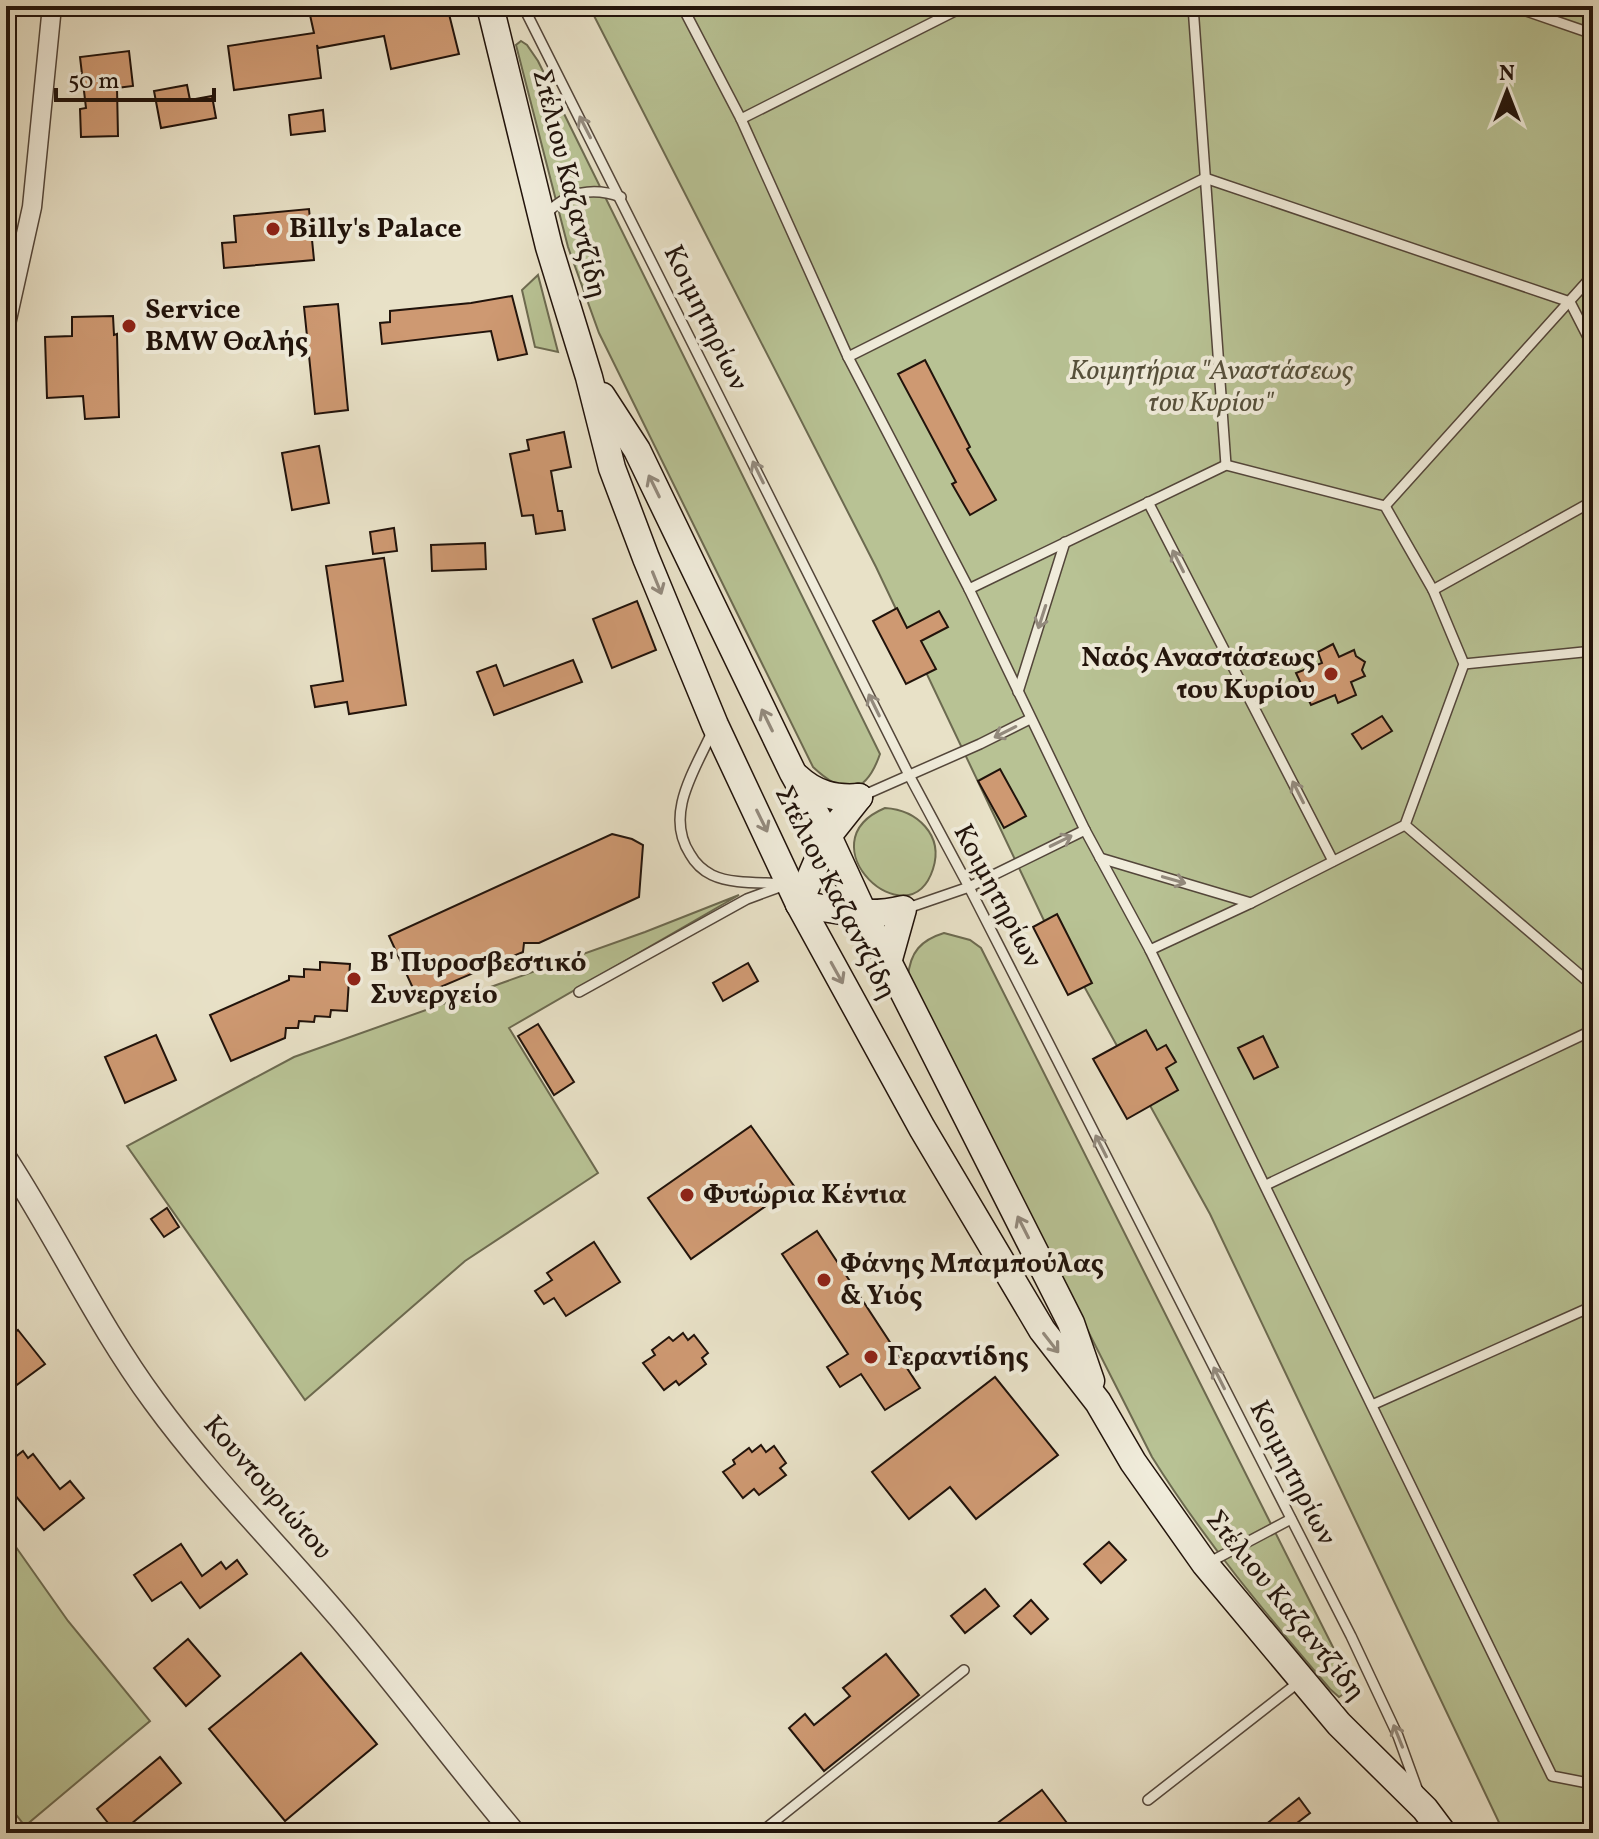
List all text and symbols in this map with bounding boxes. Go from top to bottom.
scale bar [56,52,214,102]
north arrow [1467,52,1547,132]
text: N [1499,59,1515,90]
text: 50 m [68,65,120,99]
street label: Στέλιου Καζαντζίδη [522,65,616,303]
one-way arrow [577,116,593,140]
place label: Billy's Palace [289,210,462,249]
marker: Billy's Palace [264,220,282,238]
street label: Κοιμητηρίων [653,239,757,398]
place label: Service BMW Θαλής [145,291,308,362]
marker: Service BMW Θαλής [120,317,138,335]
park label: Κοιμητήρια "Αναστάσεως του Κυρίου" [1069,352,1354,423]
one-way arrow [750,461,765,485]
one-way arrow [646,475,661,499]
one-way arrow [1170,550,1186,573]
one-way arrow [650,570,665,595]
one-way arrow [1033,604,1048,629]
place label: Ναός Αναστάσεως του Κυρίου [1081,639,1315,710]
marker: Ναός Αναστάσεως του Κυρίου [1322,665,1340,683]
one-way arrow [866,693,881,717]
one-way arrow [759,709,775,733]
one-way arrow [993,724,1017,740]
street label: Στέλιου Καζαντζίδη [764,779,906,1007]
one-way arrow [1289,781,1305,804]
one-way arrow [755,809,770,833]
street label: Κοιμητηρίων [943,817,1051,975]
one-way arrow [1049,833,1073,848]
one-way arrow [1161,873,1187,888]
place label: Β' Πυροσβεστικό Συνεργείο [370,944,586,1015]
one-way arrow [829,961,845,984]
marker: Β' Πυροσβεστικό Συνεργείο [345,970,363,988]
one-way arrow [1093,1135,1109,1159]
place label: Φυτώρια Κέντια [703,1176,907,1215]
marker: Φυτώρια Κέντια [678,1186,696,1204]
one-way arrow [1015,1216,1030,1240]
place label: Φάνης Μπαμπούλας & Υιός [840,1245,1104,1316]
marker: Φάνης Μπαμπούλας & Υιός [815,1271,833,1289]
one-way arrow [1043,1332,1060,1353]
place label: Γεραντίδης [887,1338,1029,1377]
marker: Γεραντίδης [862,1348,880,1366]
one-way arrow [1211,1367,1227,1391]
street label: Κοιμητηρίων [1239,1394,1345,1552]
street label: Κουντουριώτου [193,1407,341,1569]
street label: Στέλιου Καζαντζίδη [1196,1502,1374,1710]
one-way arrow [1390,1724,1404,1749]

